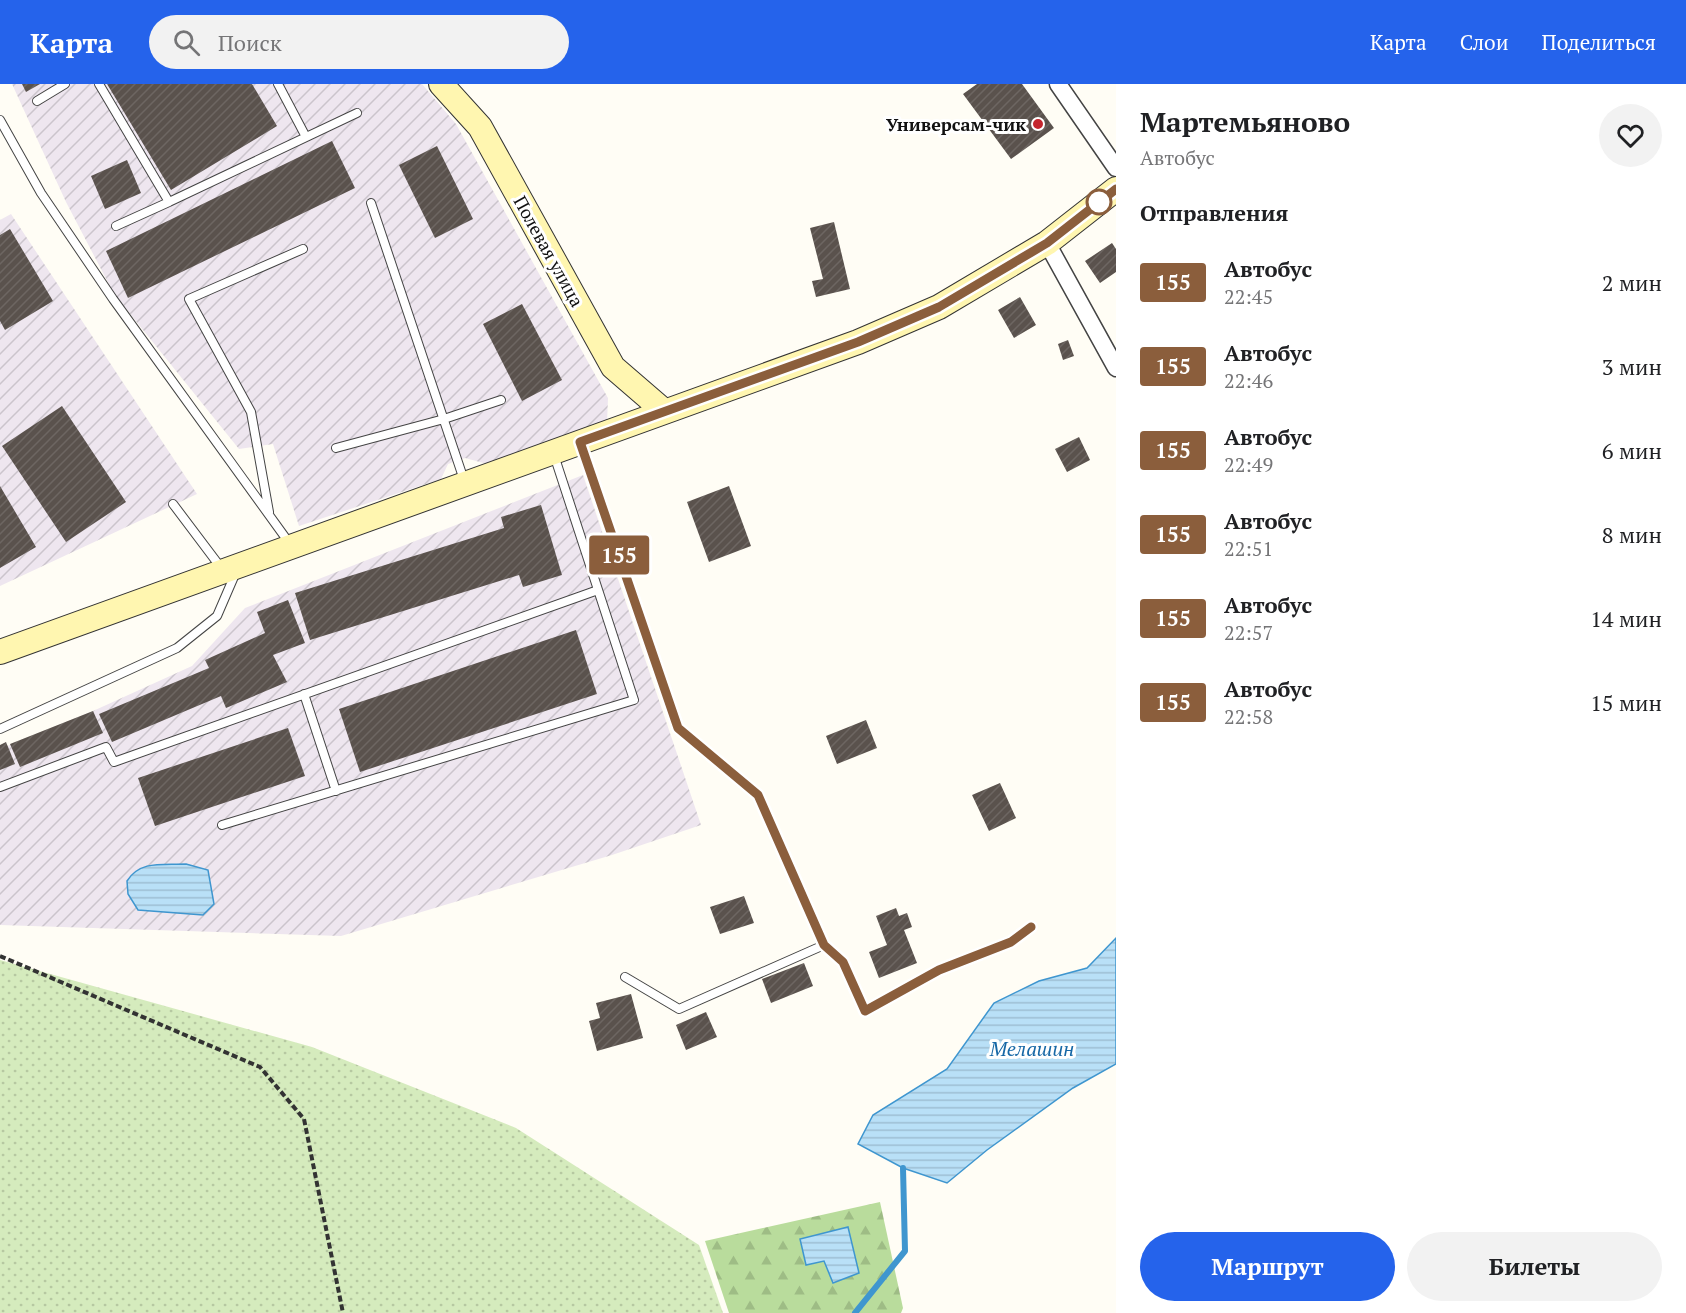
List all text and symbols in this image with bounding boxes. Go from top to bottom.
search box [149,15,569,69]
text: Карта [30,24,113,61]
icon: search [170,26,203,59]
text: Поиск [218,28,282,57]
text: Карта [1370,28,1427,56]
text: Слои [1460,28,1509,56]
text: Поделиться [1542,28,1656,56]
text: Мартемьяново [1140,103,1350,140]
button: heart [1599,104,1662,167]
place label: Универсам-чик [886,112,1026,136]
marker: Универсам-чик [1031,117,1045,131]
text: Автобус [1140,144,1215,171]
unlabelled marker [1086,189,1112,215]
street label: Полевая улица [509,191,589,311]
text: Отправления [1140,198,1288,227]
text: Автобус [1224,254,1312,283]
text: 155 [1155,268,1191,296]
text: 2 мин [1602,268,1662,297]
text: 22:45 [1224,283,1273,310]
text: Автобус [1224,338,1312,367]
text: 155 [1155,352,1191,380]
text: 3 мин [1602,352,1662,381]
text: 22:46 [1224,367,1273,394]
text: Автобус [1224,422,1312,451]
text: 155 [1155,436,1191,464]
text: 6 мин [1602,436,1662,465]
text: 22:49 [1224,451,1273,478]
text: Автобус [1224,506,1312,535]
text: 155 [1155,520,1191,548]
text: 8 мин [1602,520,1662,549]
text: 22:51 [1224,535,1273,562]
line badge: 155 [584,536,654,574]
text: 155 [601,541,637,569]
text: Автобус [1224,590,1312,619]
text: 155 [1155,604,1191,632]
text: 14 мин [1590,604,1662,633]
text: 22:57 [1224,619,1273,646]
text: Автобус [1224,674,1312,703]
text: 155 [1155,688,1191,716]
text: 15 мин [1590,688,1662,717]
text: 22:58 [1224,703,1273,730]
water label: Мелашин [989,1035,1074,1062]
button: Маршрут [1140,1232,1395,1301]
button: Билеты [1407,1232,1662,1301]

